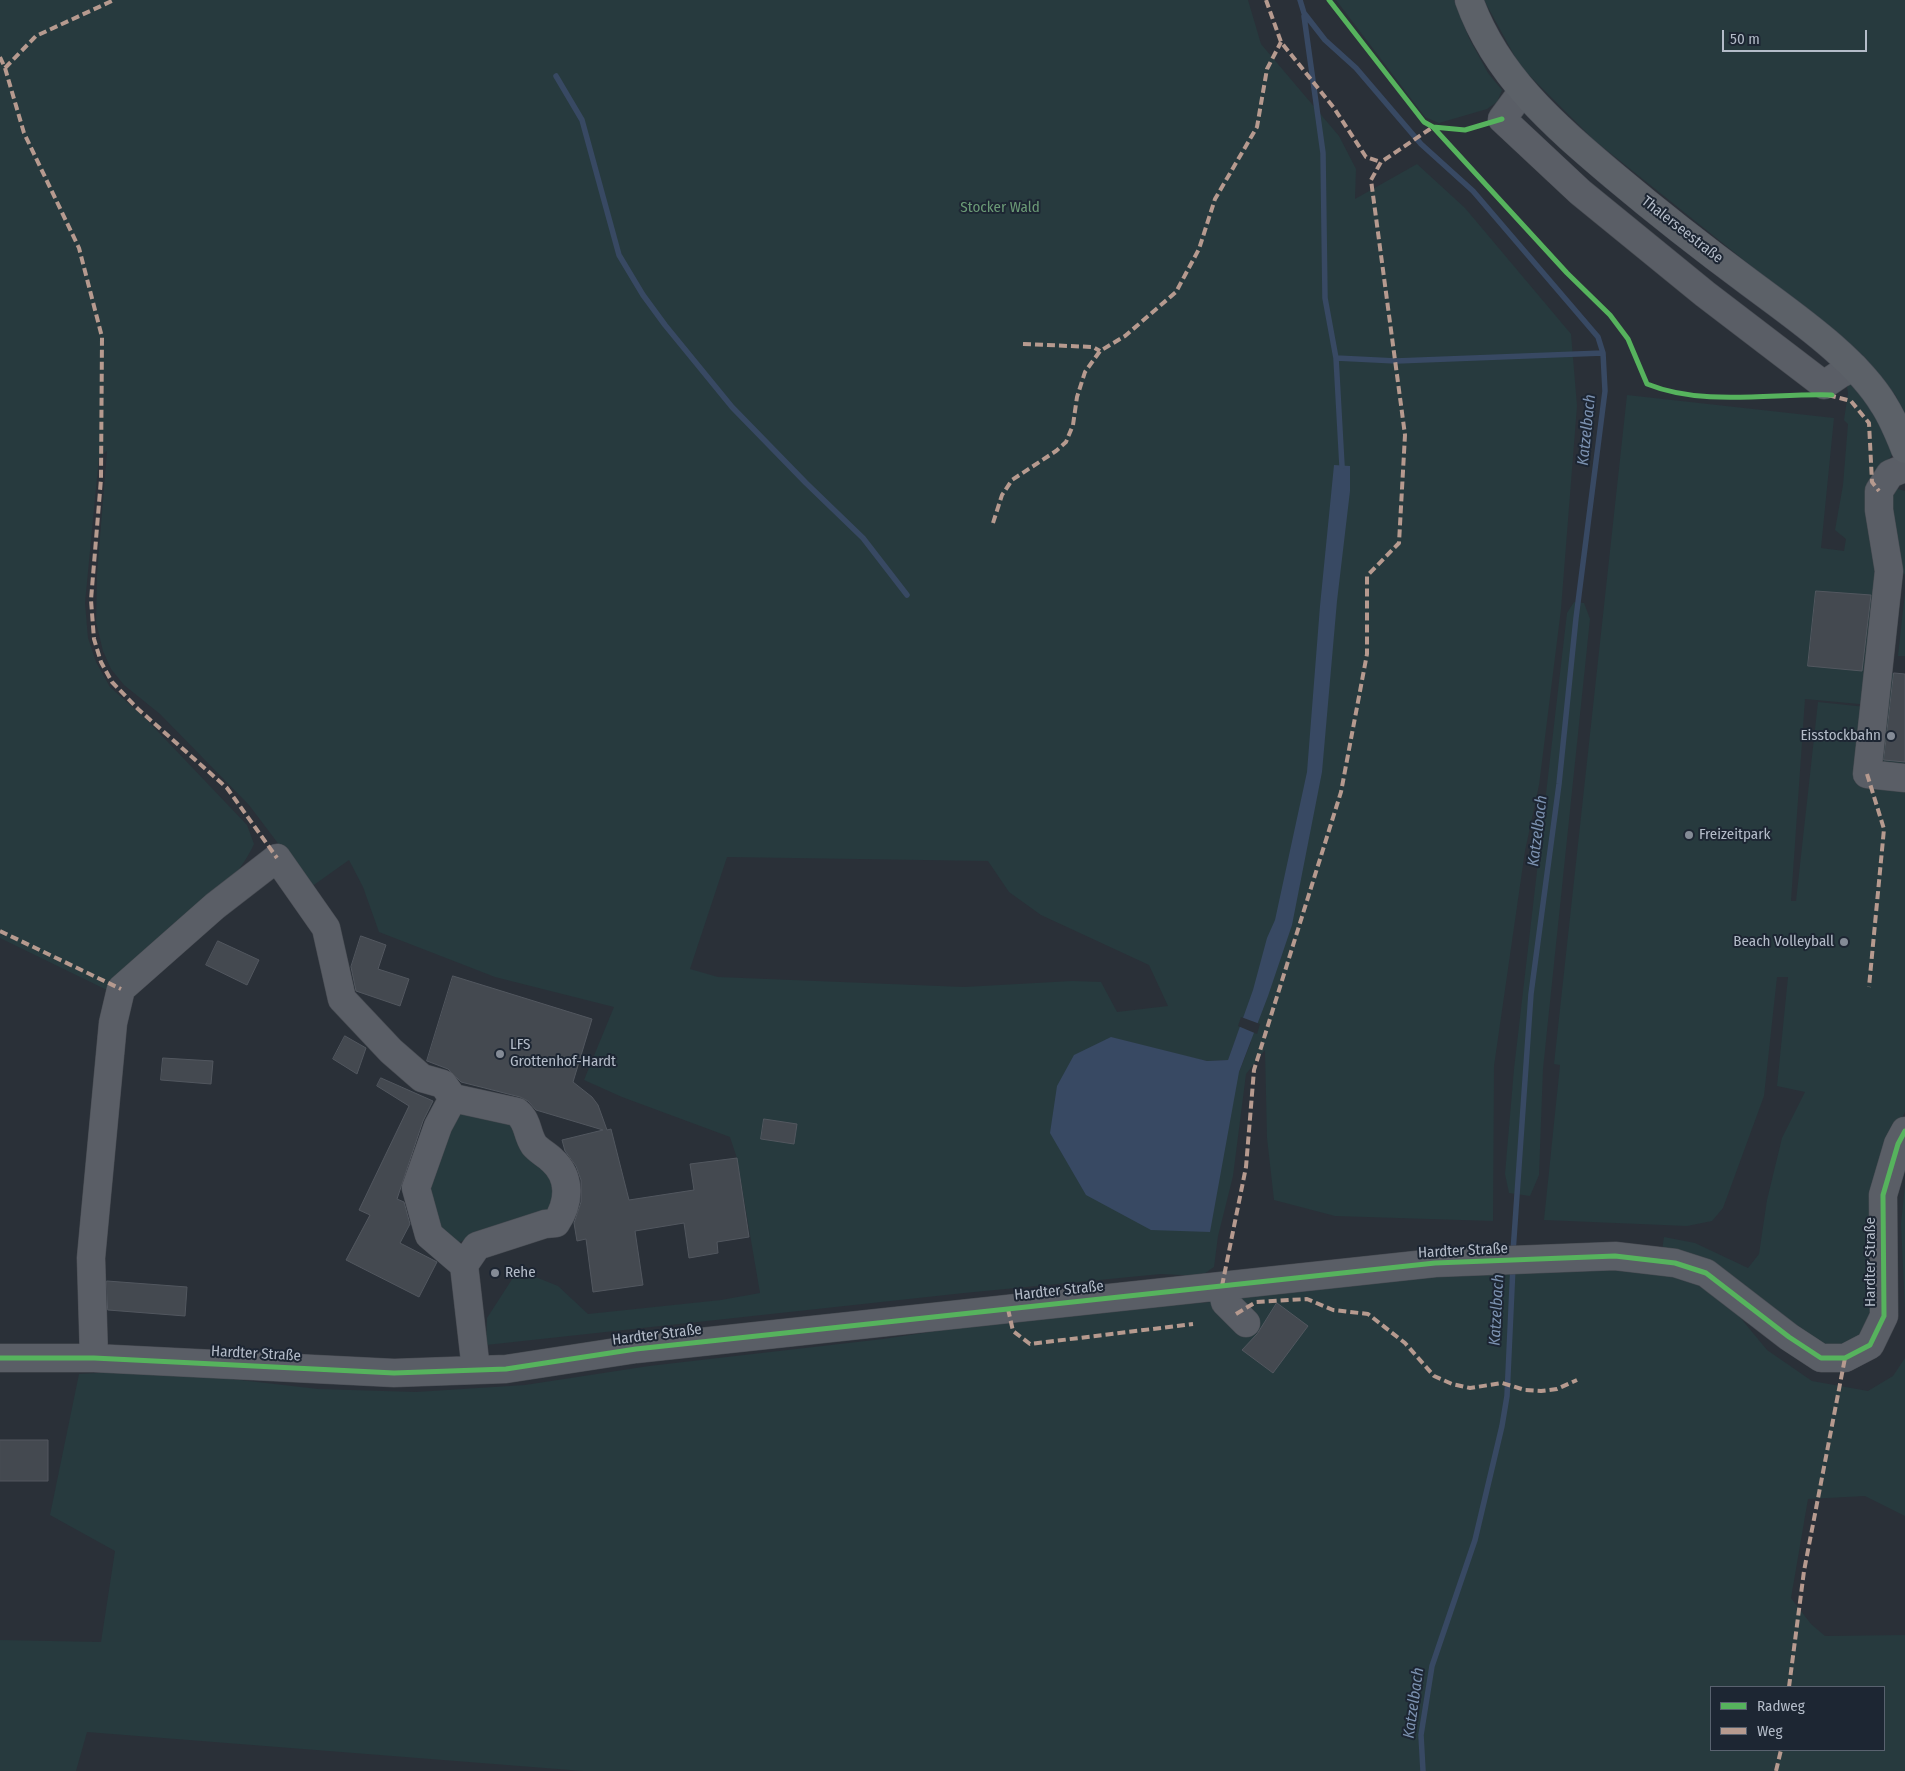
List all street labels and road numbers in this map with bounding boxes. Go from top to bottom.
street label: Thalerseestraße [1638,193,1726,267]
street label: Hardter Straße [1862,1217,1880,1307]
street label: Hardter Straße [1418,1240,1508,1262]
street label: Hardter Straße [1013,1277,1105,1305]
street label: Hardter Straße [611,1321,703,1349]
street label: Hardter Straße [211,1343,301,1365]

